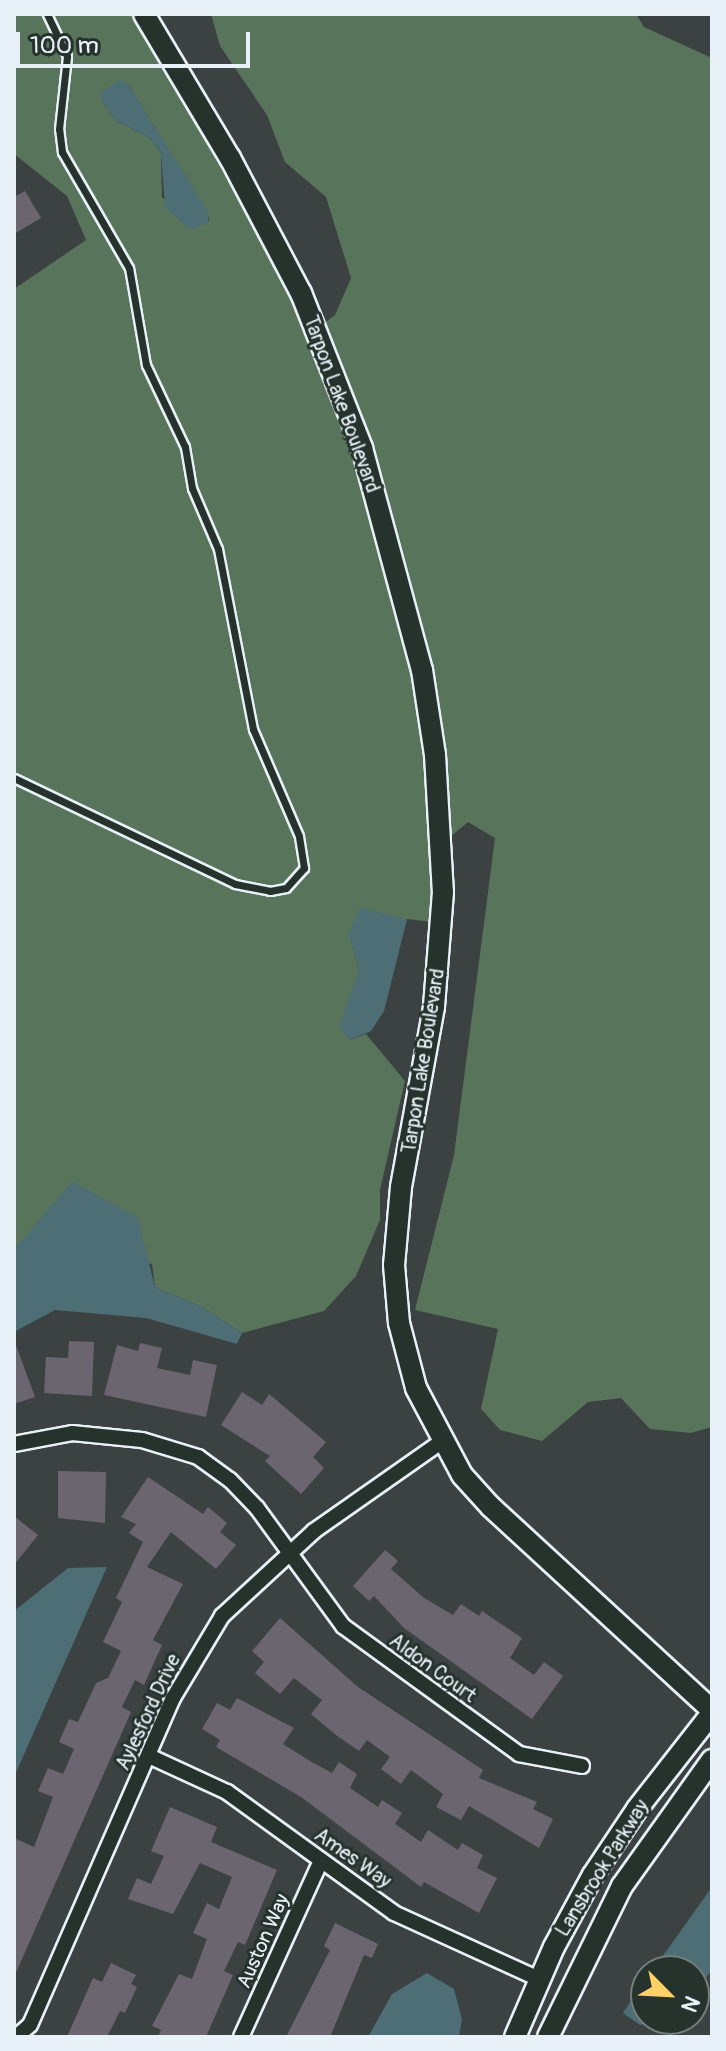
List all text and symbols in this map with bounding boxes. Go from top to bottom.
scale bar [20,16,254,66]
text: 100 m [30,31,99,60]
street label: Tarpon Lake Boulevard [299,312,385,496]
street label: Tarpon Lake Boulevard [397,967,449,1155]
street label: Aldon Court [385,1628,481,1708]
street label: Aylesford Drive [111,1650,185,1774]
street label: Lansbrook Parkway [550,1795,654,1941]
street label: Ames Way [310,1823,396,1893]
street label: Auston Way [232,1890,294,1992]
north arrow [630,1955,710,2035]
text: N [674,1991,706,2016]

